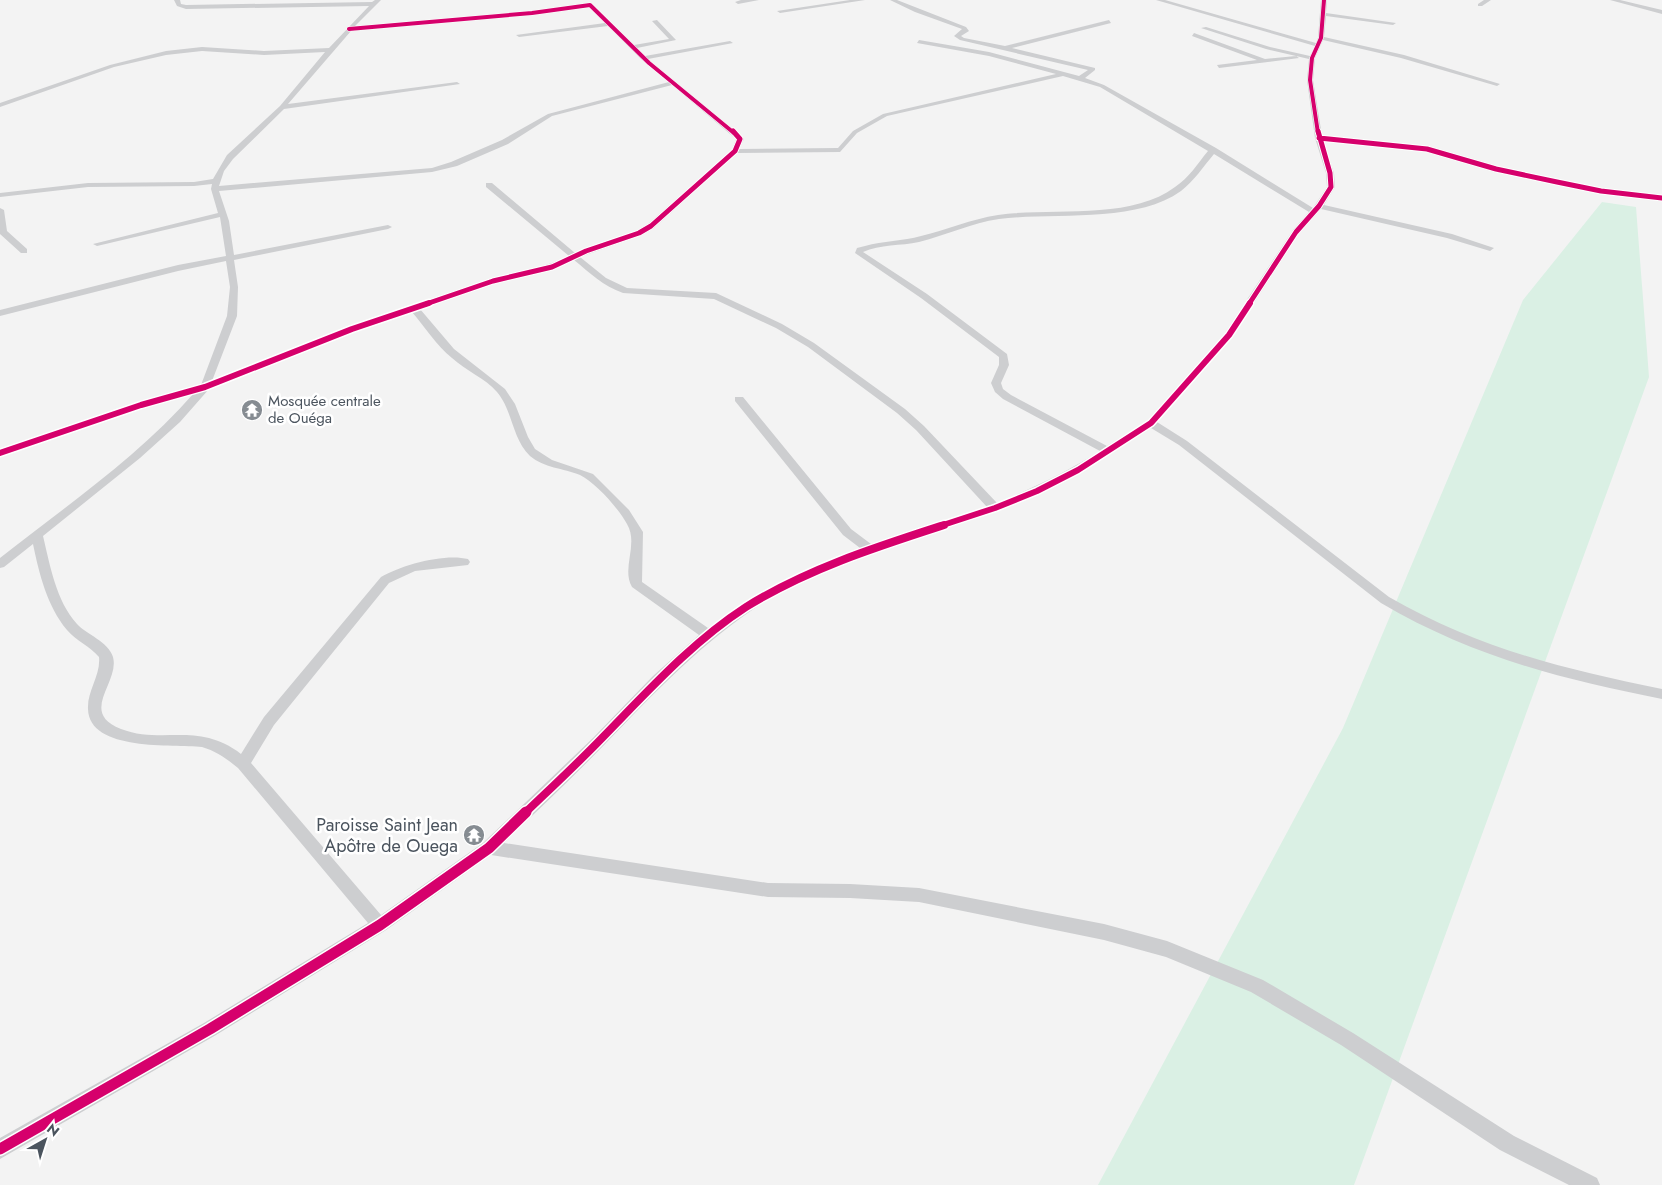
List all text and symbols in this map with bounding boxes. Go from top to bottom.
place label: Mosquée centrale de Ouéga [268,390,381,429]
temple icon: Mosquée centrale de Ouéga [240,398,264,422]
place label: Paroisse Saint Jean Apôtre de Ouega [316,812,458,859]
temple icon: Paroisse Saint Jean Apôtre de Ouega [462,823,486,847]
north arrow [20,1115,70,1165]
text: N [43,1119,64,1141]

